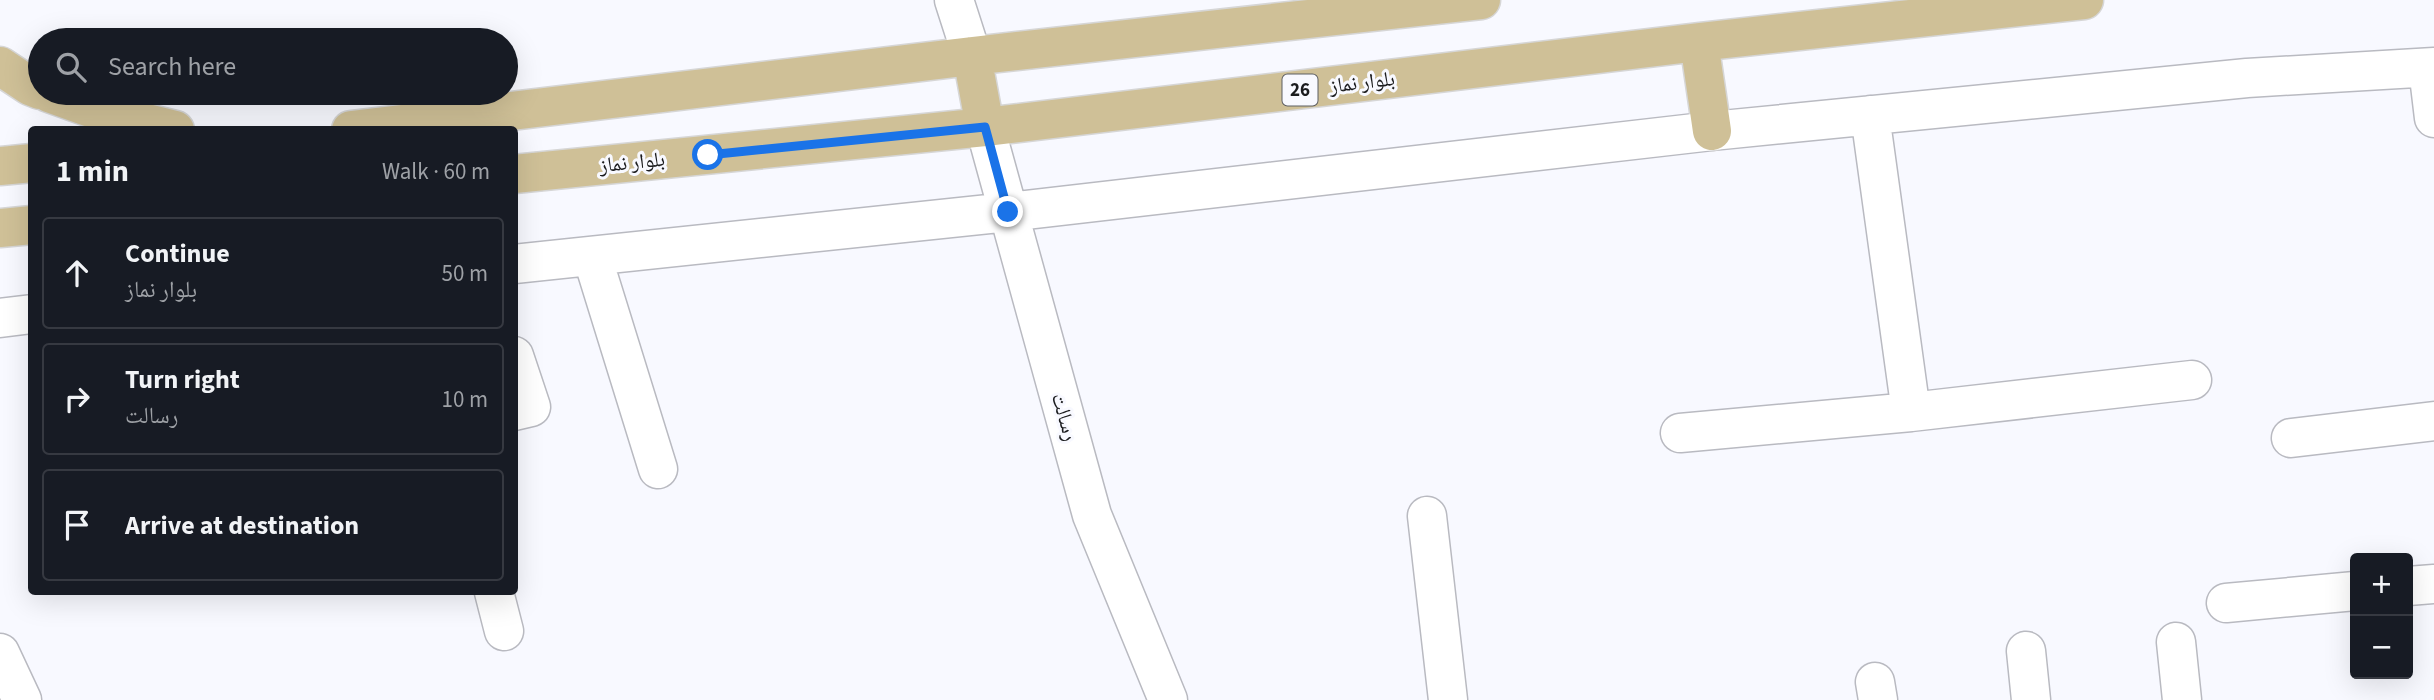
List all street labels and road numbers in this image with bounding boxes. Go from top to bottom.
street label: بلوار نماز [1326,63,1397,101]
road number: 26 [1282,74,1318,106]
street label: بلوار نماز [597,144,666,180]
street label: رسالت [1044,389,1086,445]

